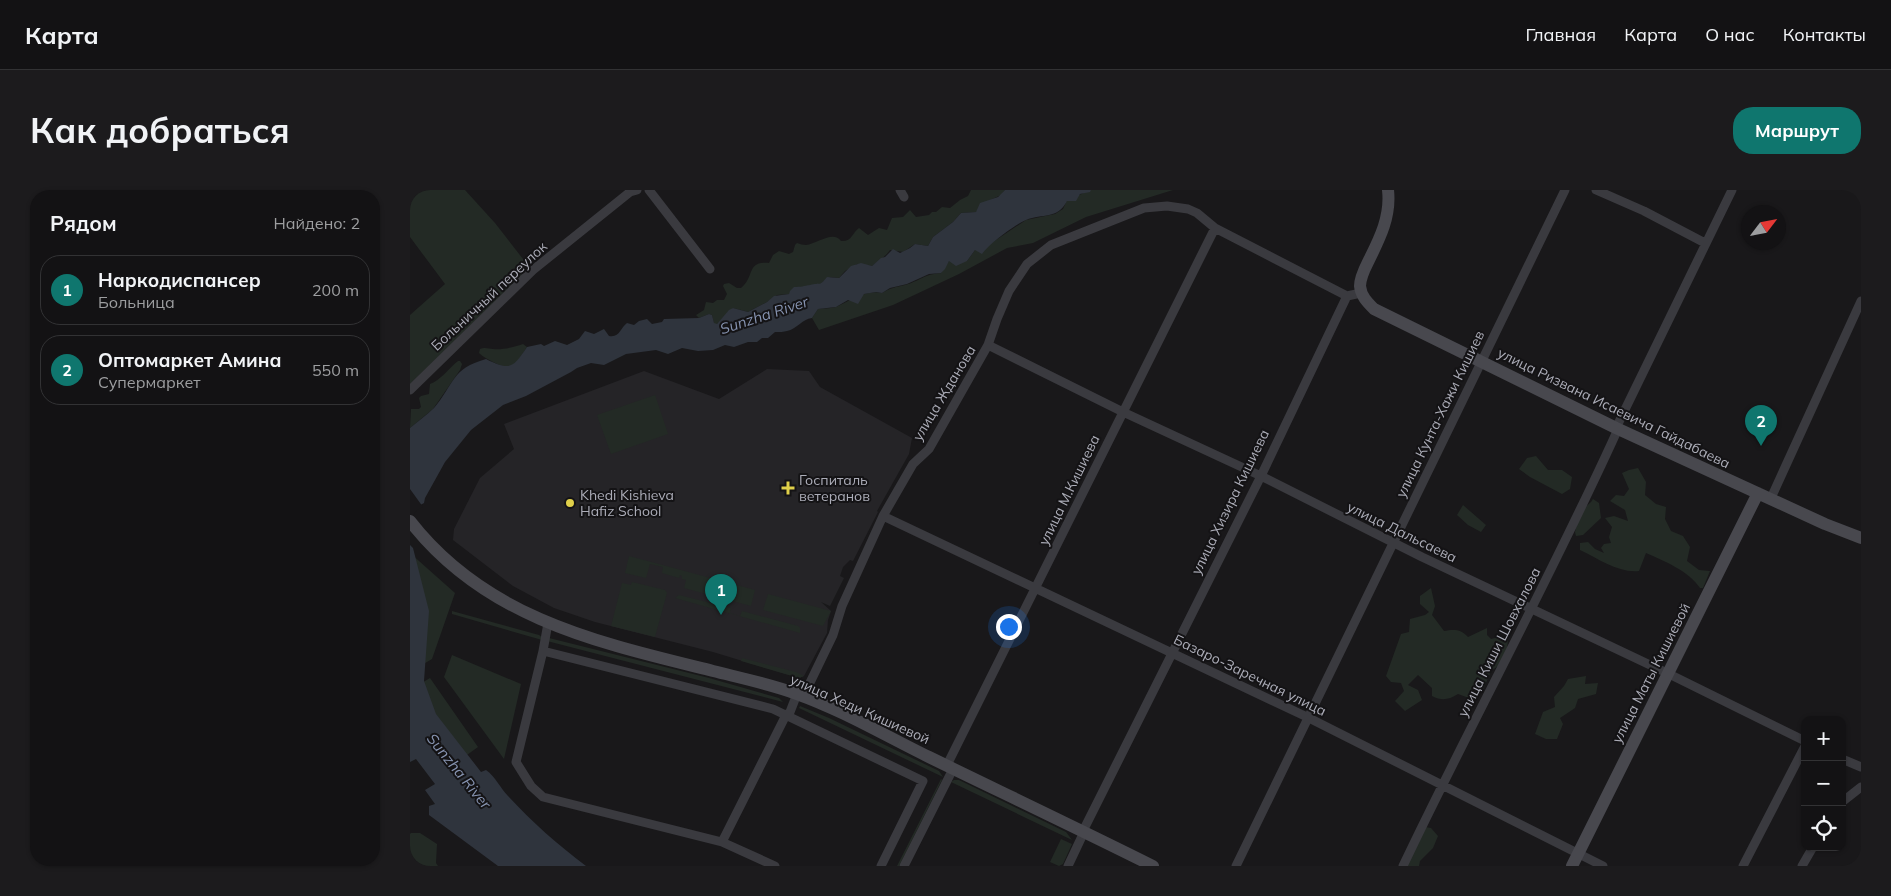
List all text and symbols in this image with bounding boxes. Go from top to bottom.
text: Карта [25,20,99,50]
text: Главная [1526,23,1596,46]
text: Карта [1624,23,1677,46]
text: О нас [1705,23,1755,46]
text: Контакты [1783,23,1866,46]
button: Маршрут [1733,107,1861,154]
text: Как добраться [30,108,290,152]
north arrow [1741,205,1786,250]
text: Рядом [50,210,117,236]
text: Найдено: 2 [274,213,360,233]
street label: Больничный переулок [427,237,551,354]
text: Наркодиспансер [98,268,261,292]
text: 1 [62,280,72,300]
text: 200 m [312,280,359,300]
text: Больница [98,292,175,312]
water label: Sunzha River [717,292,811,338]
street label: улица Кунта-Хажи Кишиев [1392,327,1488,500]
street label: улица Жданова [908,342,980,444]
street label: улица Ризвана Исаевича Гайдабаева [1495,344,1733,472]
text: Оптомаркет Амина [98,348,282,372]
text: 2 [62,360,72,380]
text: 550 m [312,360,359,380]
text: Супермаркет [98,372,201,392]
pin: 2 [1745,405,1777,446]
street label: улица Хизира Кишиева [1187,426,1273,578]
street label: улица М.Кишиева [1034,432,1104,548]
place label: Госпиталь ветеранов [799,471,870,505]
marker: Госпиталь ветеранов [781,481,795,495]
place label: Khedi Kishieva Hafiz School [580,486,674,520]
marker: Khedi Kishieva Hafiz School [564,497,576,509]
street label: улица Дальсаева [1344,498,1460,566]
street label: улица Киши Шовхалова [1453,564,1545,720]
pin: 1 [705,574,737,615]
street label: улица Маты Кишиевой [1608,600,1694,746]
your location [996,614,1022,640]
street label: Базаро-Заречная улица [1171,630,1329,720]
street label: улица Хеди Кишиевой [787,670,933,748]
map controls [1801,716,1846,851]
button: + [1801,716,1846,761]
water label: Sunzha River [423,729,496,813]
button: − [1801,761,1846,806]
button: locate [1801,806,1846,851]

